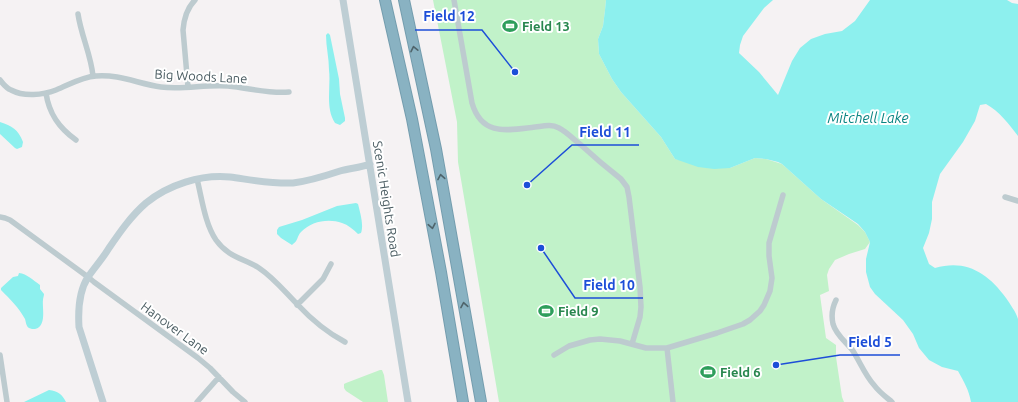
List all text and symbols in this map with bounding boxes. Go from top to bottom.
callout: Field 12 [415,4,482,30]
text: Field 12 [423,8,475,24]
sports icon: Field 13 [501,17,519,35]
place label: Field 13 [522,19,570,33]
one-way arrow [411,46,419,53]
street label: Big Woods Lane [154,67,248,85]
water label: Mitchell Lake [827,110,909,126]
callout: Field 11 [572,119,639,145]
text: Field 11 [579,124,631,140]
street label: Scenic Heights Road [371,140,403,258]
one-way arrow [437,174,446,180]
one-way arrow [427,223,436,229]
callout: Field 10 [575,272,643,298]
text: Field 10 [583,277,635,293]
street label: Hanover Lane [138,299,212,357]
one-way arrow [460,302,468,308]
sports icon: Field 9 [537,302,555,320]
place label: Field 9 [558,304,599,318]
callout: Field 5 [840,329,900,355]
text: Field 5 [848,334,892,350]
sports icon: Field 6 [699,363,717,381]
place label: Field 6 [720,365,761,379]

